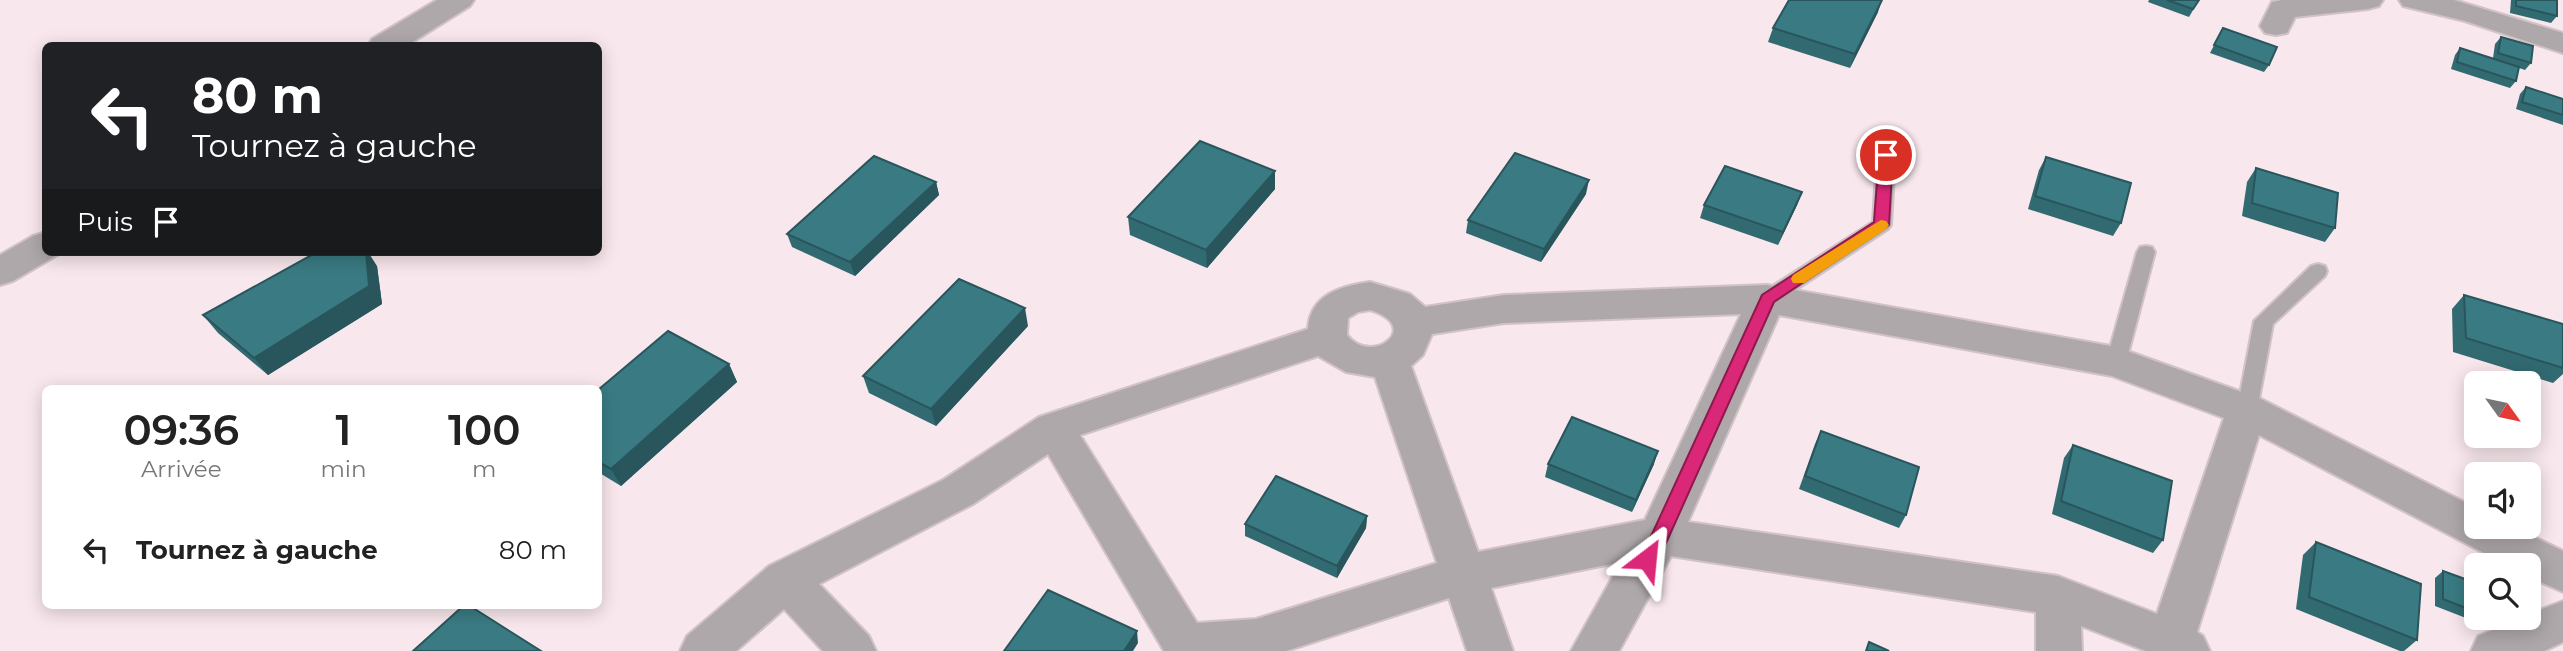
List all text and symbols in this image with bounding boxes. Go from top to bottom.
text: 80 m [192,66,323,125]
icon: left [77,70,168,161]
pin [1856,125,1916,185]
text: Tournez à gauche [192,126,477,165]
icon: arrive [1867,136,1905,174]
icon: arrive [147,203,185,241]
text: Puis [77,206,133,238]
north arrow [2464,371,2541,448]
map controls [2464,371,2541,630]
text: 09:36 [123,404,239,456]
text: 1 [336,404,352,456]
text: 100 [448,404,521,456]
text: Arrivée [141,455,222,483]
text: min [320,455,367,483]
text: m [472,455,496,483]
button: sound [2464,462,2541,539]
position arrow [1610,522,1684,596]
icon: left [77,531,115,569]
text: Tournez à gauche [136,534,378,566]
text: 80 m [499,534,567,566]
button: search [2464,553,2541,630]

